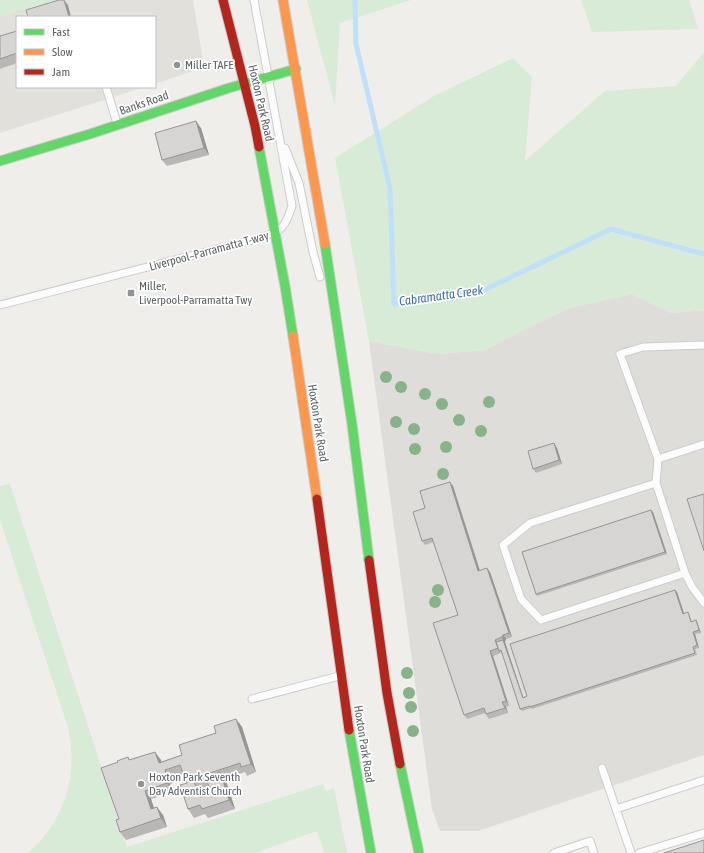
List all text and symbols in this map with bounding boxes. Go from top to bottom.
legend [16,16,156,88]
text: Fast [52,25,70,39]
text: Slow [52,45,73,59]
place label: Miller TAFE [185,58,233,72]
marker: Miller TAFE [172,60,182,70]
street label: Hoxton Park Road [245,63,277,143]
text: Jam [52,65,70,79]
street label: Banks Road [118,88,170,118]
street label: Liverpool–Parramatta T-way [148,228,270,274]
place label: Miller, Liverpool-Parramatta Twy [139,279,252,307]
water label: Cabramatta Creek [398,282,484,309]
marker: Miller, Liverpool-Parramatta Twy [126,288,136,298]
street label: Hoxton Park Road [305,383,331,463]
street label: Hoxton Park Road [351,704,377,784]
place label: Hoxton Park Seventh Day Adventist Church [149,770,242,798]
marker: Hoxton Park Seventh Day Adventist Church [136,779,146,789]

